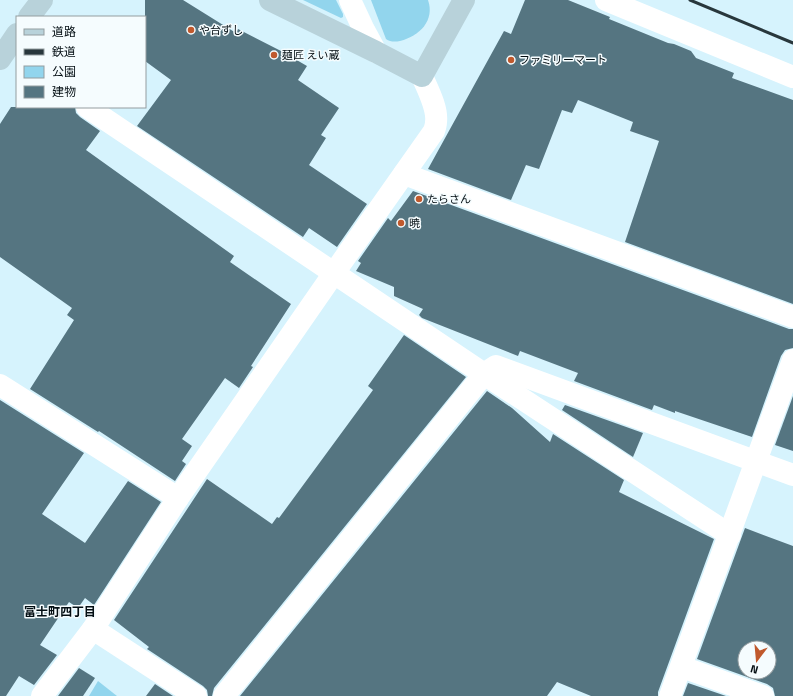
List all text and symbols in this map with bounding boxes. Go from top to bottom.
legend [16,16,146,108]
text: 道路 [52,22,76,41]
place label: や台ずし [199,22,243,38]
marker: や台ずし [186,25,196,35]
text: 鉄道 [52,42,76,61]
place label: 麺匠 えい蔵 [282,47,339,63]
marker: 麺匠 えい蔵 [269,50,279,60]
place label: ファミリーマート [519,52,607,68]
marker: ファミリーマート [506,55,516,65]
text: 公園 [52,62,76,81]
text: 建物 [52,82,76,101]
place label: たらさん [427,191,471,207]
marker: たらさん [414,194,424,204]
place label: 暁 [409,215,420,231]
marker: 暁 [396,218,406,228]
district label: 富士町四丁目 [24,602,96,621]
north arrow [737,640,777,680]
text: N [748,661,760,678]

